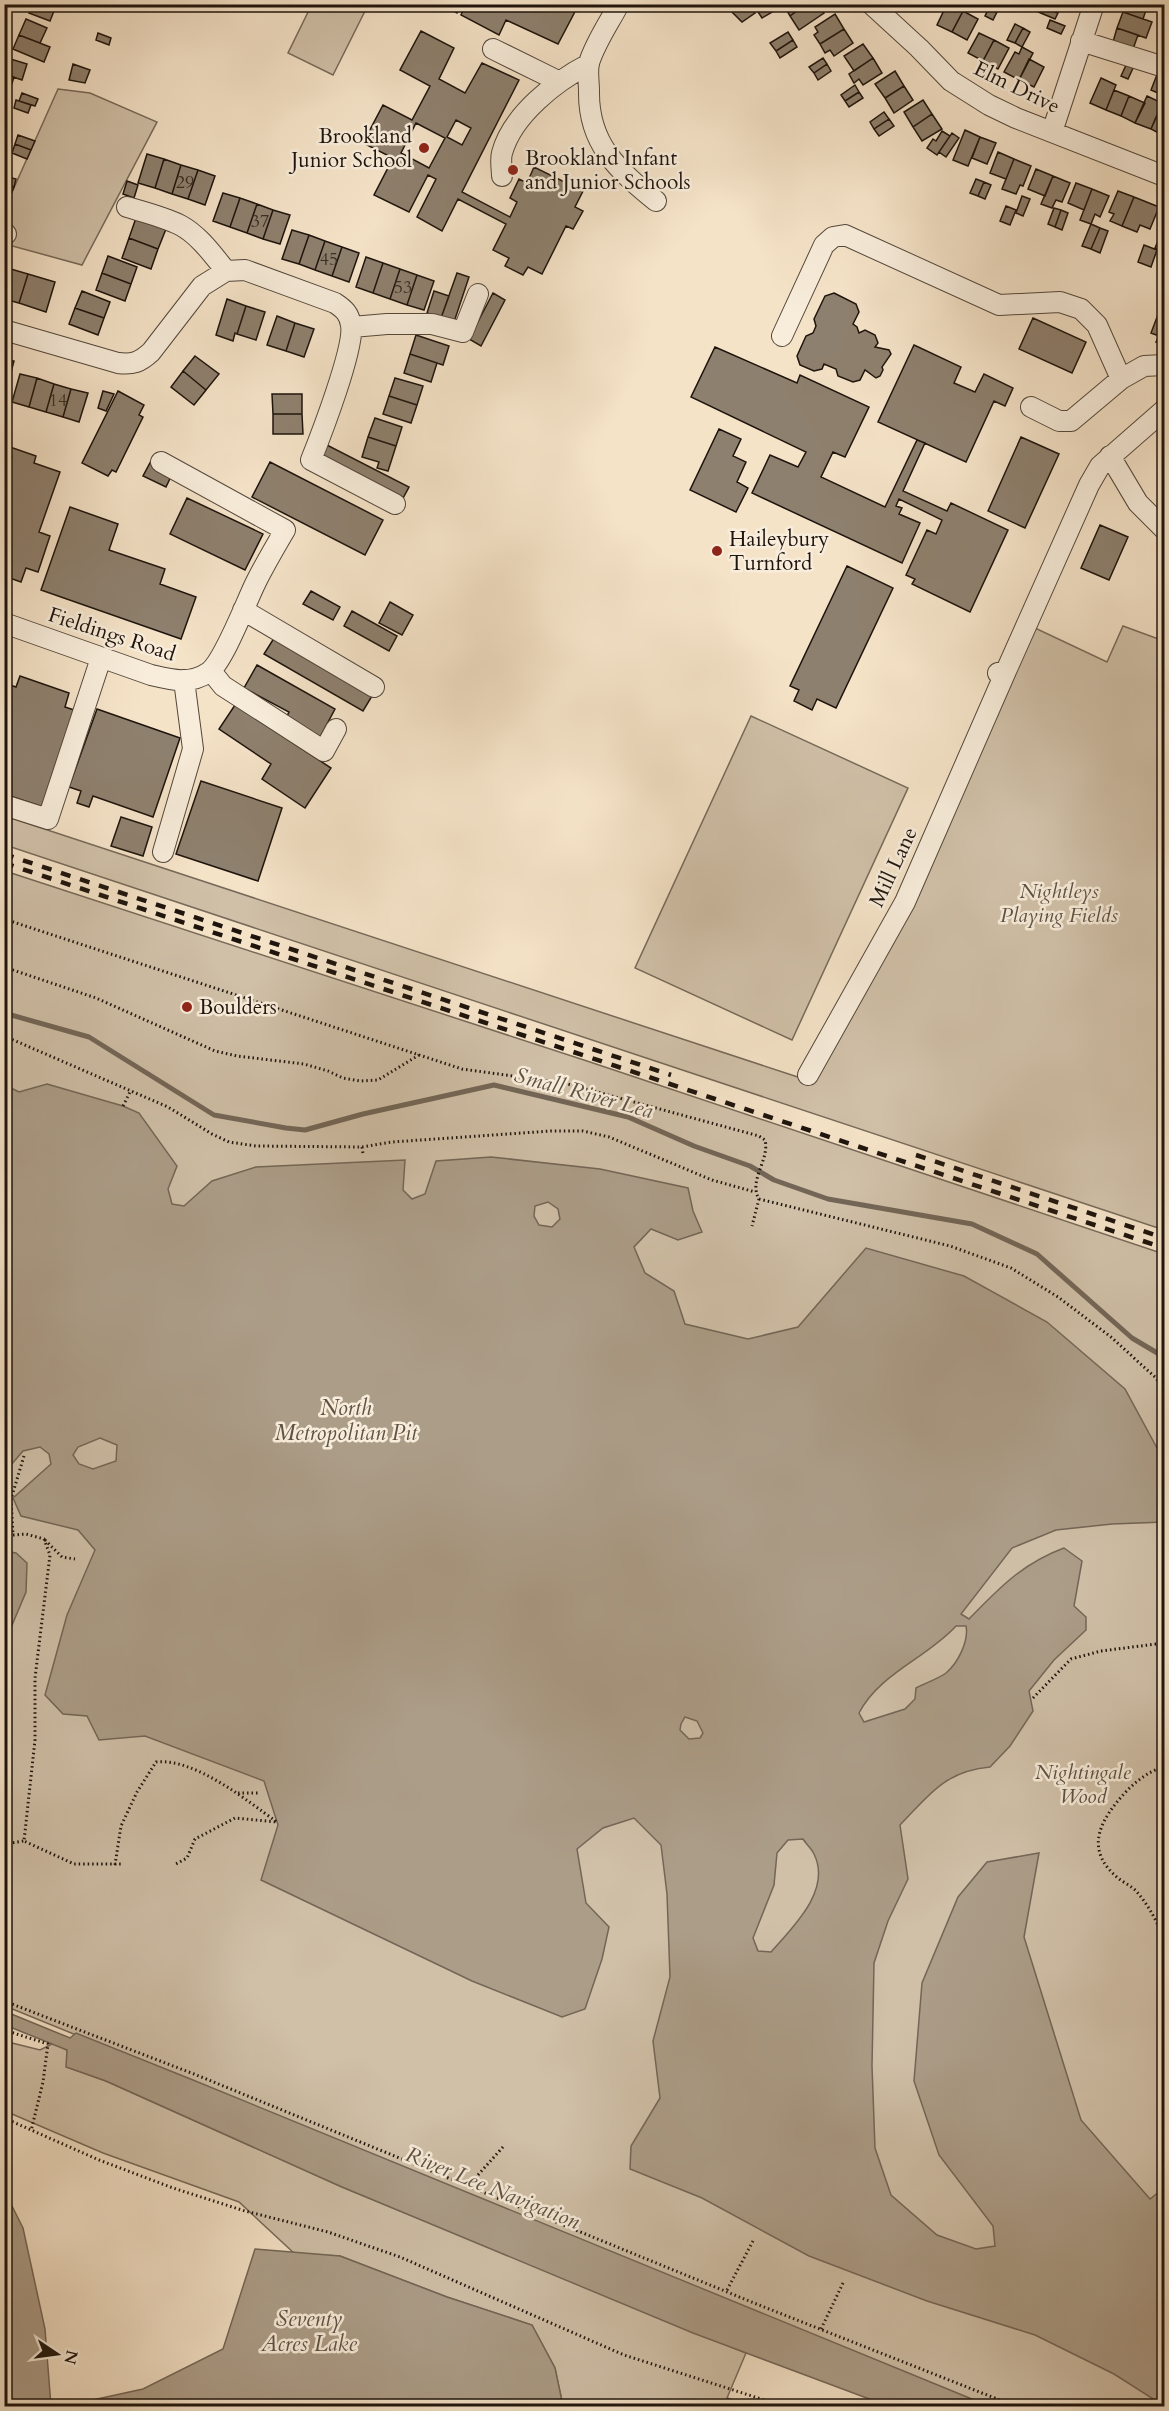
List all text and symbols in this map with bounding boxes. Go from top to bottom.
street label: Elm Drive [969,54,1065,121]
place label: Brookland Junior School [288,122,412,175]
marker: Brookland Junior School [417,141,431,155]
place label: Brookland Infant and Junior Schools [525,144,691,197]
marker: Brookland Infant and Junior Schools [506,163,520,177]
house number: 29 [176,170,194,195]
house number: 37 [251,209,269,234]
house number: 45 [320,247,338,272]
house number: 53 [394,275,412,300]
house number: 14 [49,388,67,413]
place label: Haileybury Turnford [729,525,829,578]
marker: Haileybury Turnford [710,544,724,558]
street label: Fieldings Road [44,600,179,669]
street label: Mill Lane [862,822,925,912]
park label: Nightleys Playing Fields [1000,877,1118,930]
place label: Boulders [199,993,277,1022]
marker: Boulders [180,1000,194,1014]
water label: Small River Lea [511,1060,657,1126]
water label: North Metropolitan Pit [275,1393,418,1448]
park label: Nightingale Wood [1035,1758,1132,1811]
water label: River Lee Navigation [401,2139,584,2237]
water label: Seventy Acres Lake [260,2304,357,2359]
north arrow [27,2324,87,2384]
text: N [58,2348,83,2366]

